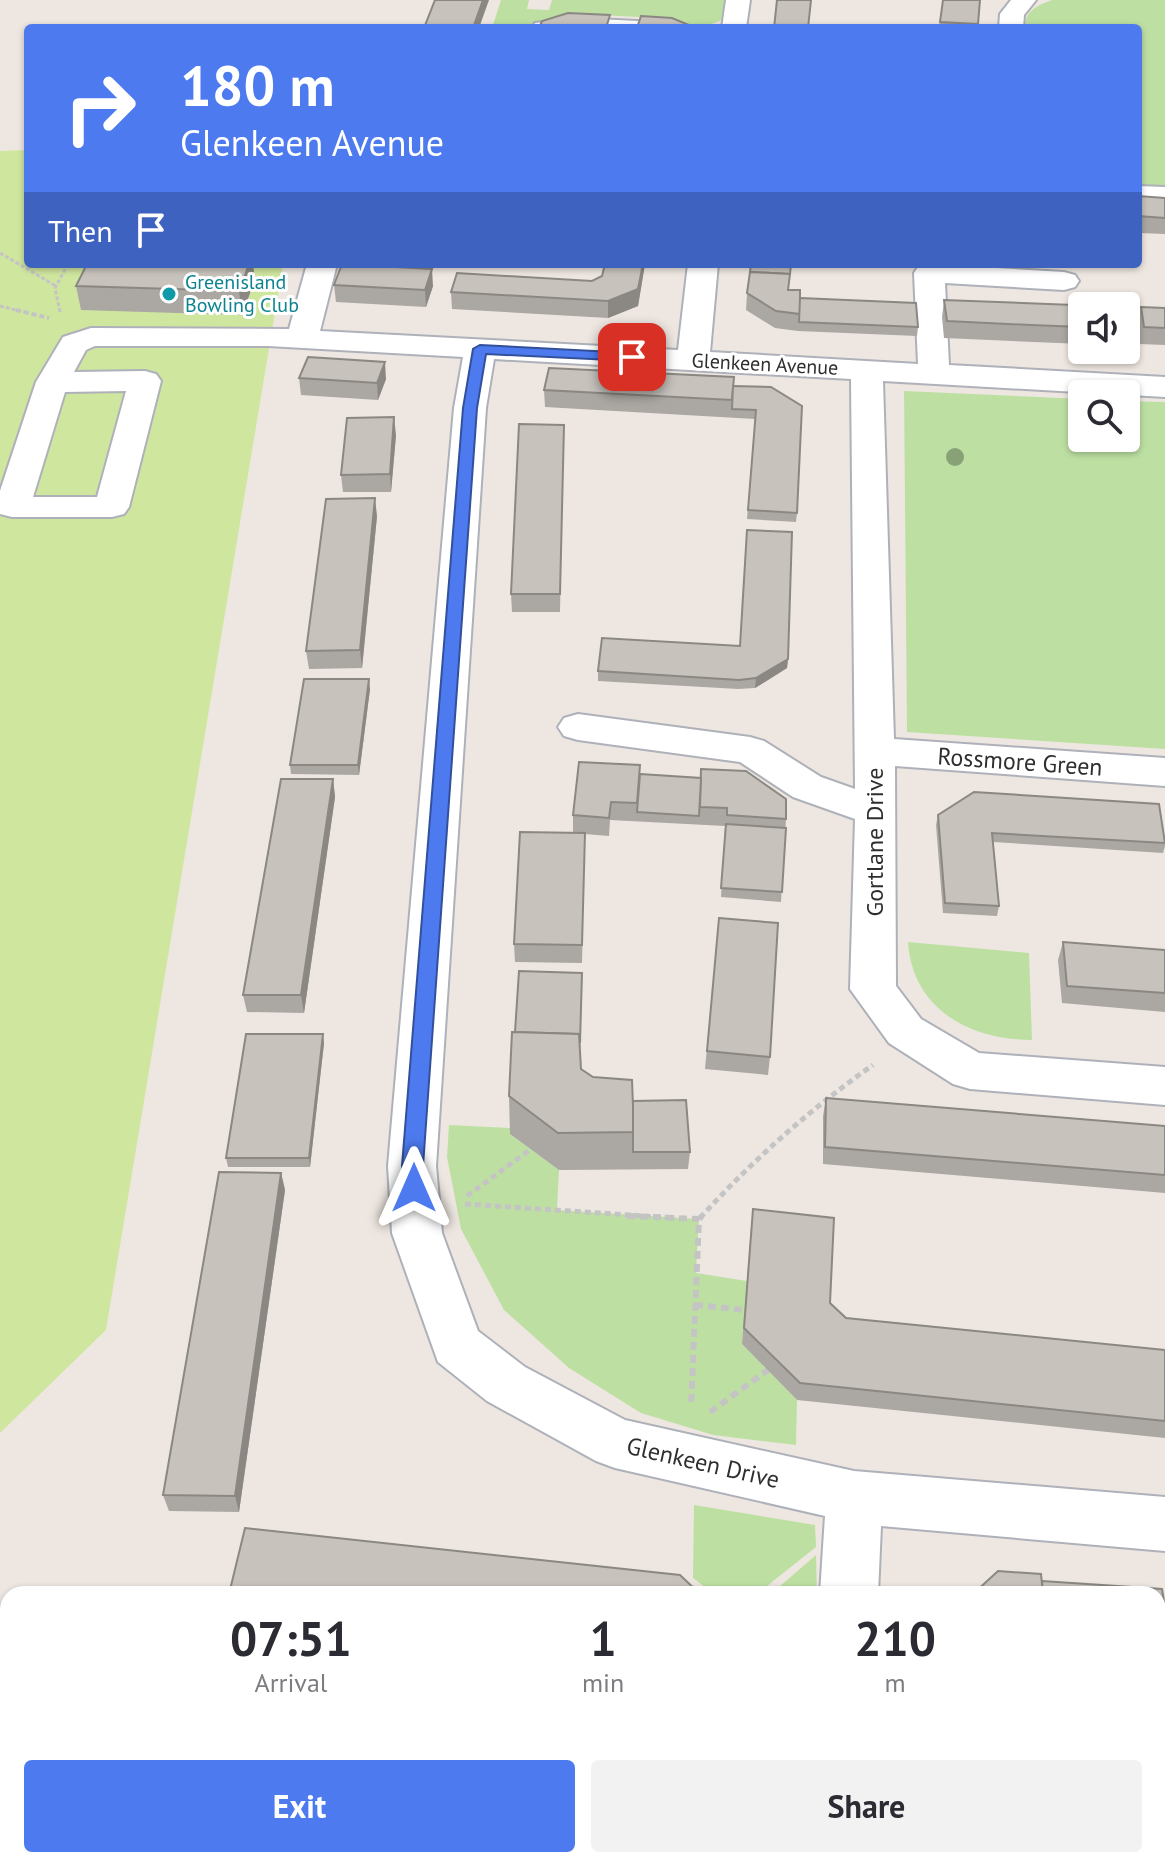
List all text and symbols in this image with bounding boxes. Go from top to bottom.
text: 180 m [180,49,335,121]
icon: right [48,56,152,160]
text: Glenkeen Avenue [180,119,444,166]
icon: arrive [129,208,173,252]
text: Then [48,211,113,250]
place label: Greenisland Bowling Club [185,269,299,318]
marker: Greenisland Bowling Club [160,285,178,303]
map controls [1068,292,1140,452]
button: sound [1068,292,1140,364]
pin [598,323,666,391]
icon: arrive [610,335,654,379]
street label: Glenkeen Avenue [691,347,839,381]
button: search [1068,380,1140,452]
street label: Rossmore Green [936,740,1104,783]
street label: Gortlane Drive [859,768,890,917]
position arrow [372,1146,456,1230]
street label: Glenkeen Drive [624,1430,782,1495]
text: 07:51 [230,1607,352,1669]
text: 1 [589,1607,617,1669]
text: 210 [854,1607,936,1669]
text: Arrival [255,1666,327,1699]
text: min [582,1666,624,1699]
text: m [885,1666,906,1699]
button: Exit [24,1760,575,1852]
button: Share [591,1760,1142,1852]

